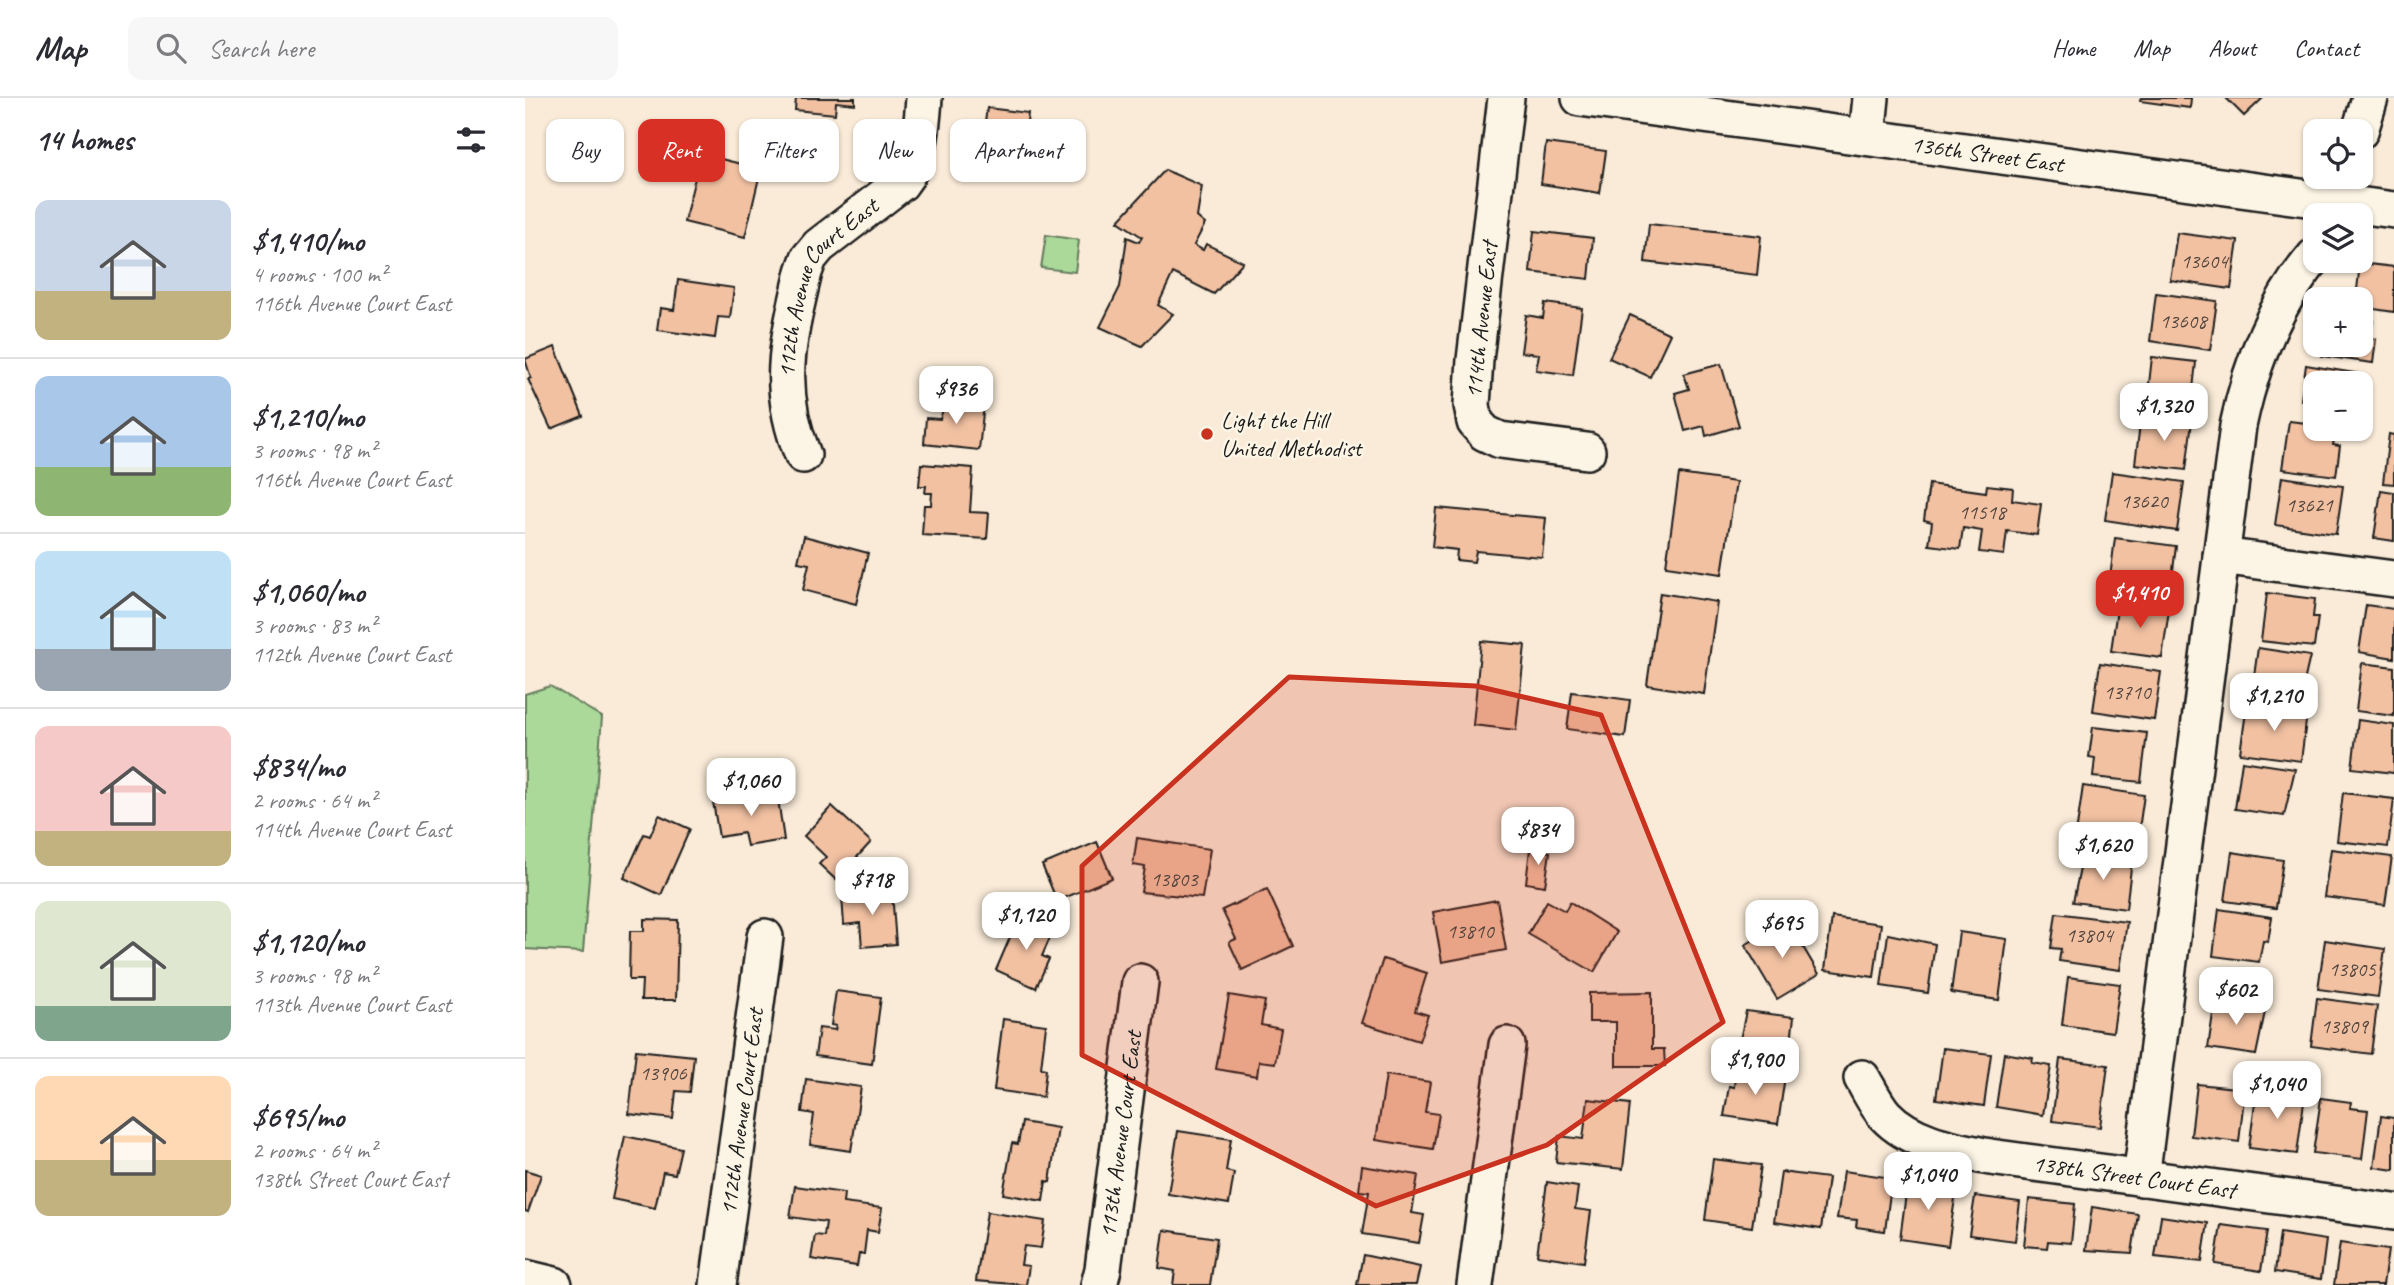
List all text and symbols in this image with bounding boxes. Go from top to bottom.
search box [128,17,618,80]
text: Map [35,27,86,69]
icon: search [152,29,190,67]
text: Search here [208,32,314,65]
text: Home [2052,33,2095,63]
text: Map [2133,33,2170,63]
text: About [2208,33,2256,63]
text: Contact [2294,33,2359,63]
chip: Buy [546,119,624,182]
chip: Rent [638,119,725,182]
chip: Filters [739,119,839,182]
chip: New [853,119,936,182]
chip: Apartment [950,119,1086,182]
map controls [2303,119,2373,441]
button: locate [2303,119,2373,189]
text: 14 homes [35,121,133,159]
icon: filters [452,121,490,159]
street label: 136th Street East [1909,129,2067,180]
street label: 112th Avenue Court East [772,190,886,378]
button: layers [2303,203,2373,273]
text: $1,410/mo [252,222,364,260]
icon: home [91,228,175,312]
street label: 114th Avenue East [1458,237,1504,400]
house number: 13604 [2180,248,2230,274]
text: 4 rooms · 100 m² [252,260,387,289]
button: + [2303,287,2373,357]
text: 116th Avenue Court East [252,289,451,318]
house number: 13608 [2159,308,2209,334]
pin: $936 [915,366,997,426]
button: − [2303,371,2373,441]
text: $936 [935,374,977,403]
pin: $1,320 [2107,384,2221,443]
text: $1,320 [2136,391,2192,420]
text: $1,210/mo [252,398,364,436]
icon: home [91,404,175,488]
place label: Light the Hill United Methodist [1221,405,1363,463]
marker: Light the Hill United Methodist [1199,426,1215,442]
text: 3 rooms · 98 m² [252,436,376,465]
text: 116th Avenue Court East [252,465,451,494]
house number: 13620 [2120,488,2169,514]
house number: 13621 [2285,492,2334,518]
house number: 11518 [1958,499,2008,525]
pin: $1,410 [2083,570,2197,630]
text: $1,060/mo [252,573,365,611]
text: $1,410 [2112,578,2168,607]
icon: home [91,579,175,663]
text: 3 rooms · 83 m² [252,611,376,640]
text: 112th Avenue Court East [252,640,451,669]
pin: $1,210 [2217,674,2331,733]
house number: 13710 [2103,679,2152,705]
text: $1,210 [2246,681,2302,710]
text: $834/mo [252,748,344,786]
icon: home [91,754,175,838]
pin: $1,060 [694,758,808,818]
text: $1,060 [723,766,779,795]
text: 2 rooms · 64 m² [252,786,376,815]
pin: $834 [1497,808,1579,867]
text: 114th Avenue Court East [252,815,451,844]
text: $834 [1517,815,1559,844]
pin: $1,620 [2046,822,2160,882]
text: $1,620 [2075,830,2131,859]
pin: $718 [831,858,913,917]
text: $718 [851,865,893,894]
house number: 13803 [1150,866,1199,892]
pin: $1,120 [969,892,1083,952]
text: $1,120 [998,900,1054,929]
pin: $695 [1741,900,1823,960]
text: $695 [1761,908,1803,937]
house number: 13810 [1446,918,1495,944]
house number: 13804 [2065,922,2115,948]
text: $1,120/mo [252,923,364,961]
icon: home [91,929,175,1013]
house number: 13805 [2328,956,2377,982]
text: 3 rooms · 98 m² [252,961,376,990]
pin: $602 [2195,968,2277,1027]
text: $602 [2215,975,2257,1004]
text: 113th Avenue Court East [252,990,451,1019]
street label: 112th Avenue Court East [713,1004,770,1217]
house number: 13809 [2320,1013,2369,1039]
street label: 113th Avenue Court East [1092,1027,1149,1240]
pin: $1,900 [1698,1038,1812,1097]
text: $1,900 [1727,1045,1783,1074]
house number: 13906 [639,1060,687,1086]
pin: $1,040 [2220,1062,2334,1121]
text: $1,040 [2249,1069,2305,1098]
text: $695/mo [252,1098,344,1136]
icon: home [91,1104,175,1188]
text: 2 rooms · 64 m² [252,1136,376,1165]
street label: 138th Street Court East [2031,1148,2240,1206]
pin: $1,040 [1871,1152,1985,1212]
text: $1,040 [1900,1160,1956,1189]
text: 138th Street Court East [252,1165,448,1194]

